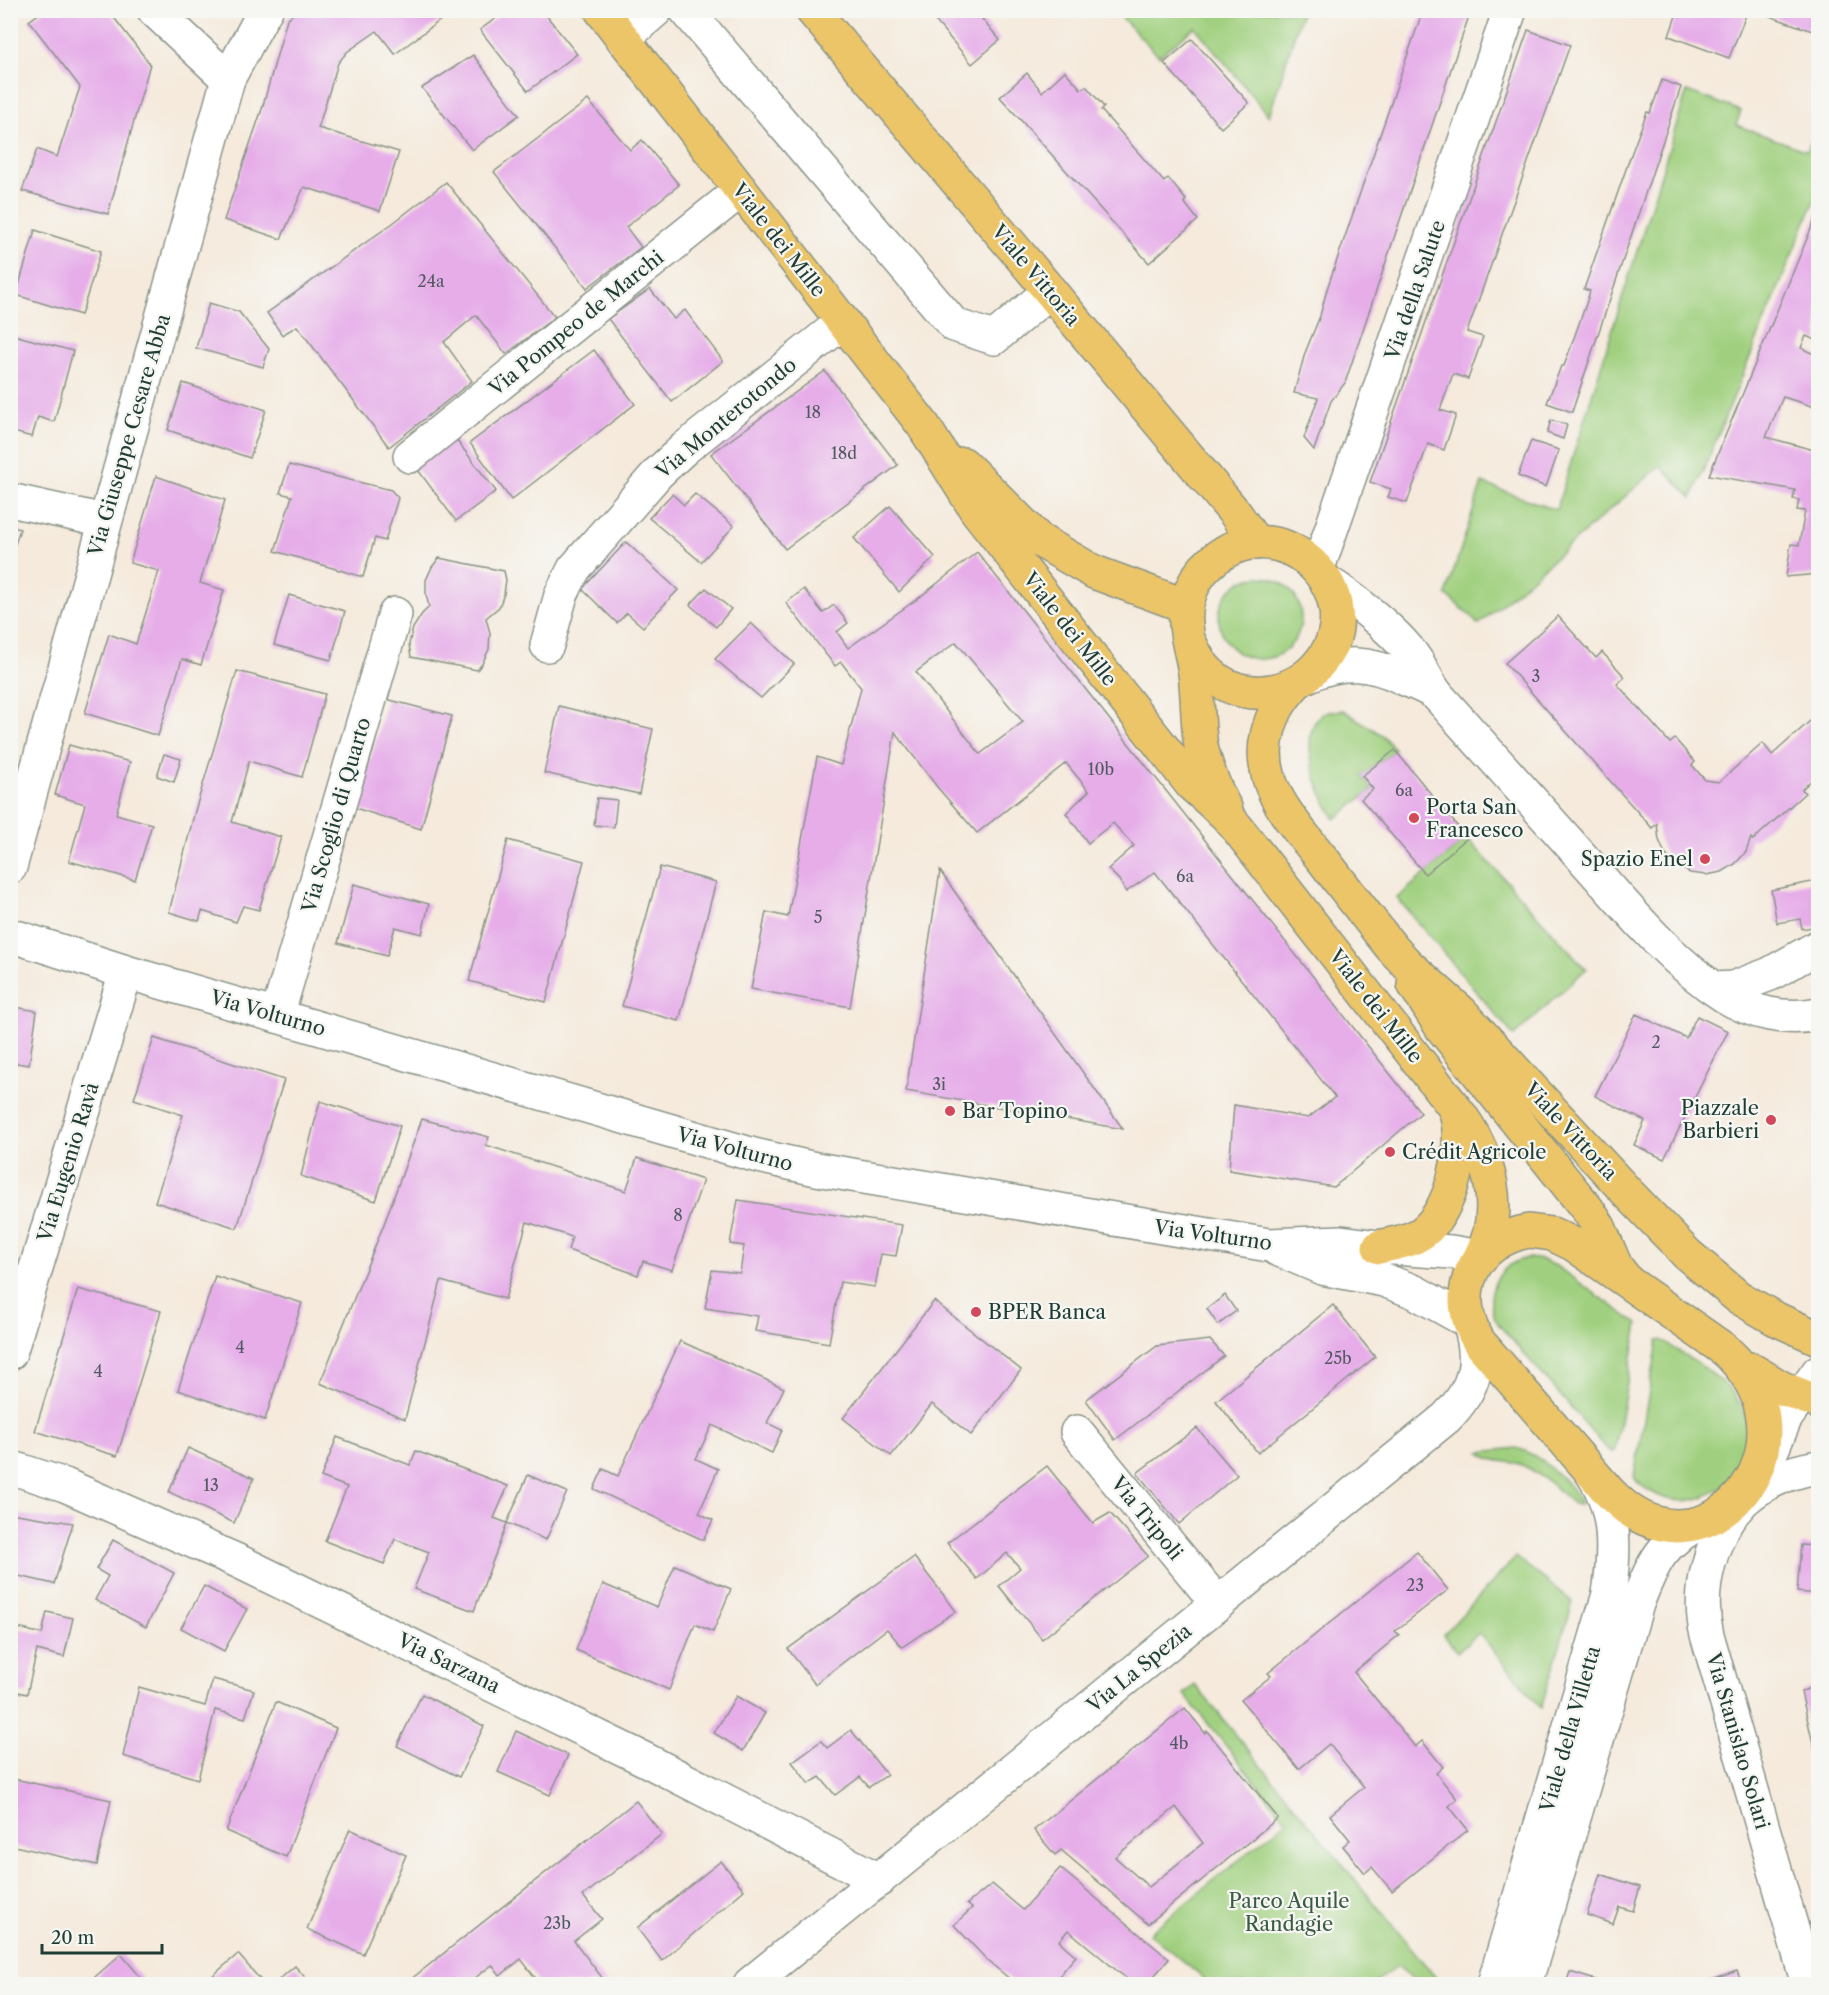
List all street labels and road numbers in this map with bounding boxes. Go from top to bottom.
street label: Viale dei Mille [727,178,831,302]
street label: Via della Salute [1380,217,1450,364]
street label: Viale Vittoria [986,219,1086,331]
street label: Via Pompeo de Marchi [483,245,668,401]
street label: Via Giuseppe Cesare Abba [83,311,175,560]
street label: Via Monterotondo [650,352,801,484]
street label: Viale dei Mille [1018,567,1122,691]
street label: Via Scoglio di Quarto [296,715,375,916]
street label: Viale dei Mille [1324,944,1428,1068]
street label: Via Volturno [207,985,328,1041]
street label: Viale Vittoria [1519,1076,1623,1185]
street label: Via Eugenio Ravà [32,1079,104,1246]
street label: Via Volturno [674,1122,796,1176]
street label: Via Volturno [1151,1215,1274,1255]
street label: Via Tripoli [1105,1471,1188,1565]
street label: Via La Spezia [1081,1618,1196,1718]
street label: Via Sarzana [393,1627,505,1698]
street label: Viale della Villetta [1534,1643,1605,1816]
street label: Via Stanislao Solari [1701,1649,1775,1832]

